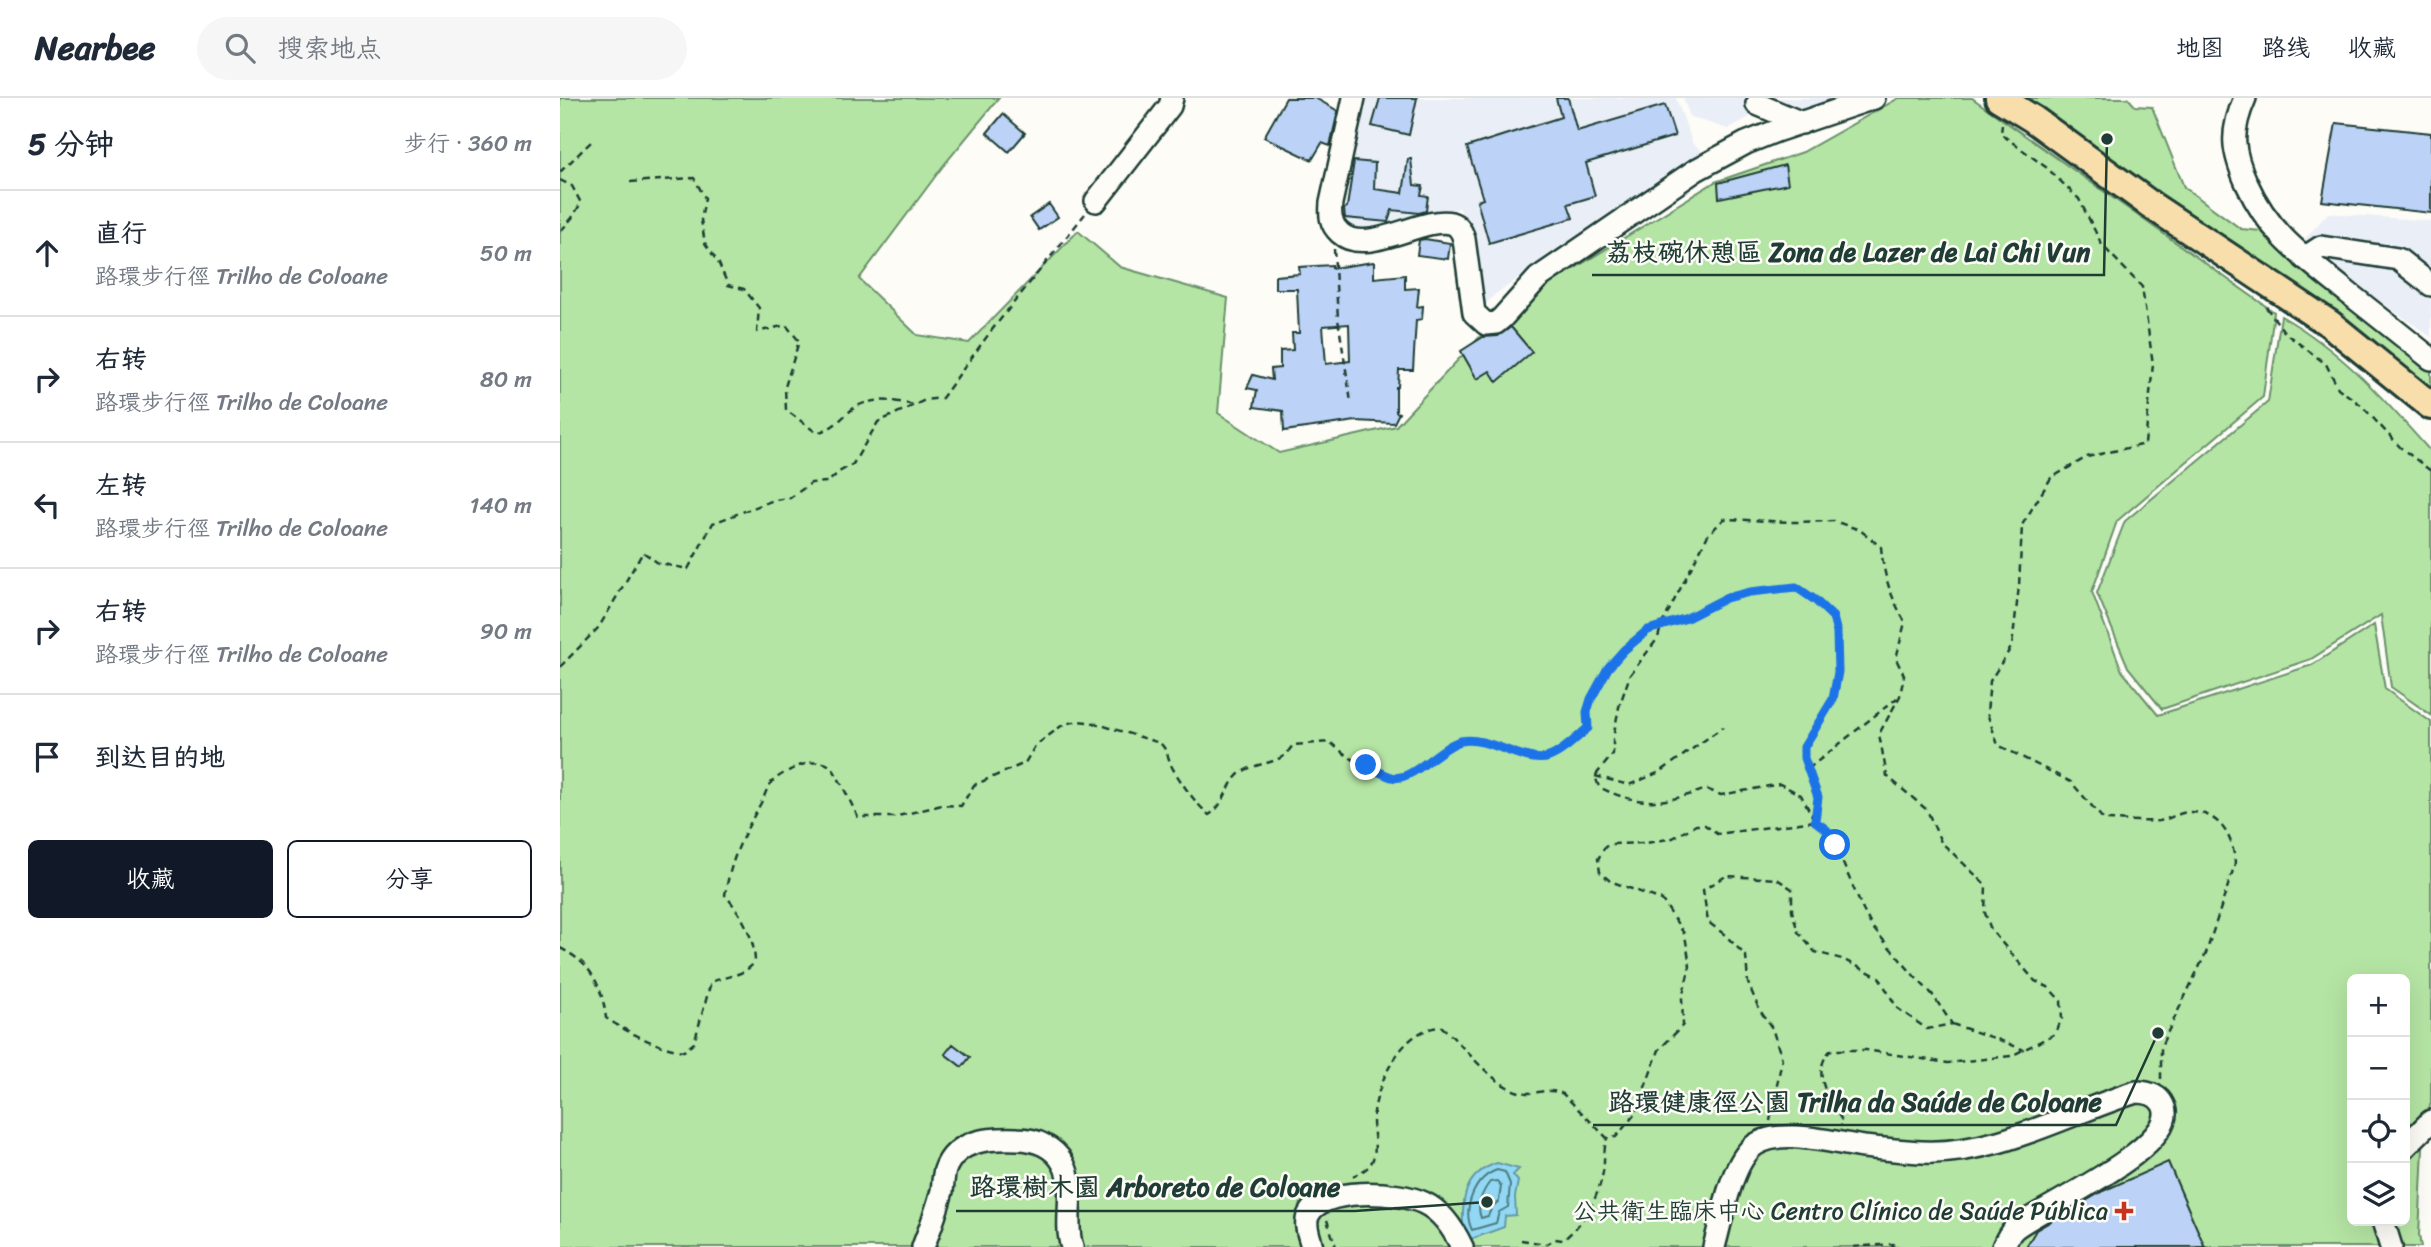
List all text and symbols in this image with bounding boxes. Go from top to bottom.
search box [197,17,687,80]
text: Nearbee [35,19,155,77]
text: 搜索地点 [277,25,381,71]
text: 地图 [2176,27,2224,69]
text: 路线 [2262,27,2310,69]
text: 收藏 [2348,27,2396,69]
icon: search [221,29,259,67]
text: 5 分钟 [28,117,114,171]
text: 步行 · 360 m [404,123,532,164]
text: 直行 [95,210,147,256]
callout: 荔枝碗休憩區 Zona de Lazer de Lai Chi Vun [1592,228,2104,275]
text: 荔枝碗休憩區 Zona de Lazer de Lai Chi Vun [1606,229,2090,275]
text: 50 m [480,233,532,274]
icon: ahead [28,234,66,272]
text: 路環步行徑 Trilho de Coloane [95,256,388,297]
text: 右转 [95,336,147,382]
text: 80 m [480,359,532,400]
icon: right [28,360,66,398]
text: 路環步行徑 Trilho de Coloane [95,382,388,423]
text: 左转 [95,462,147,508]
text: 140 m [470,485,532,526]
icon: left [28,486,66,524]
text: 路環步行徑 Trilho de Coloane [95,508,388,549]
text: 右转 [95,588,147,634]
text: 90 m [480,611,532,652]
icon: right [28,612,66,650]
text: 路環步行徑 Trilho de Coloane [95,634,388,675]
text: 到达目的地 [95,734,225,780]
icon: arrive [28,738,66,776]
route end [1350,749,1381,780]
route start [1819,829,1850,860]
button: 收藏 [28,840,273,918]
button: 分享 [287,840,532,918]
map controls [2347,974,2410,1226]
button: + [2347,974,2410,1037]
button: − [2347,1037,2410,1100]
callout: 路環健康徑公園 Trilha da Saúde de Coloane [1593,1078,2116,1125]
text: 路環健康徑公園 Trilha da Saúde de Coloane [1608,1079,2102,1125]
button: locate [2347,1100,2410,1163]
button: layers [2347,1163,2410,1226]
callout: 路環樹木園 Arboreto de Coloane [956,1164,1355,1211]
text: 路環樹木園 Arboreto de Coloane [970,1164,1341,1210]
place label: 公共衛生臨床中心 Centro Clínico de Saúde Pública [1573,1190,2108,1232]
marker: 公共衛生臨床中心 Centro Clínico de Saúde Pública [2114,1201,2134,1221]

